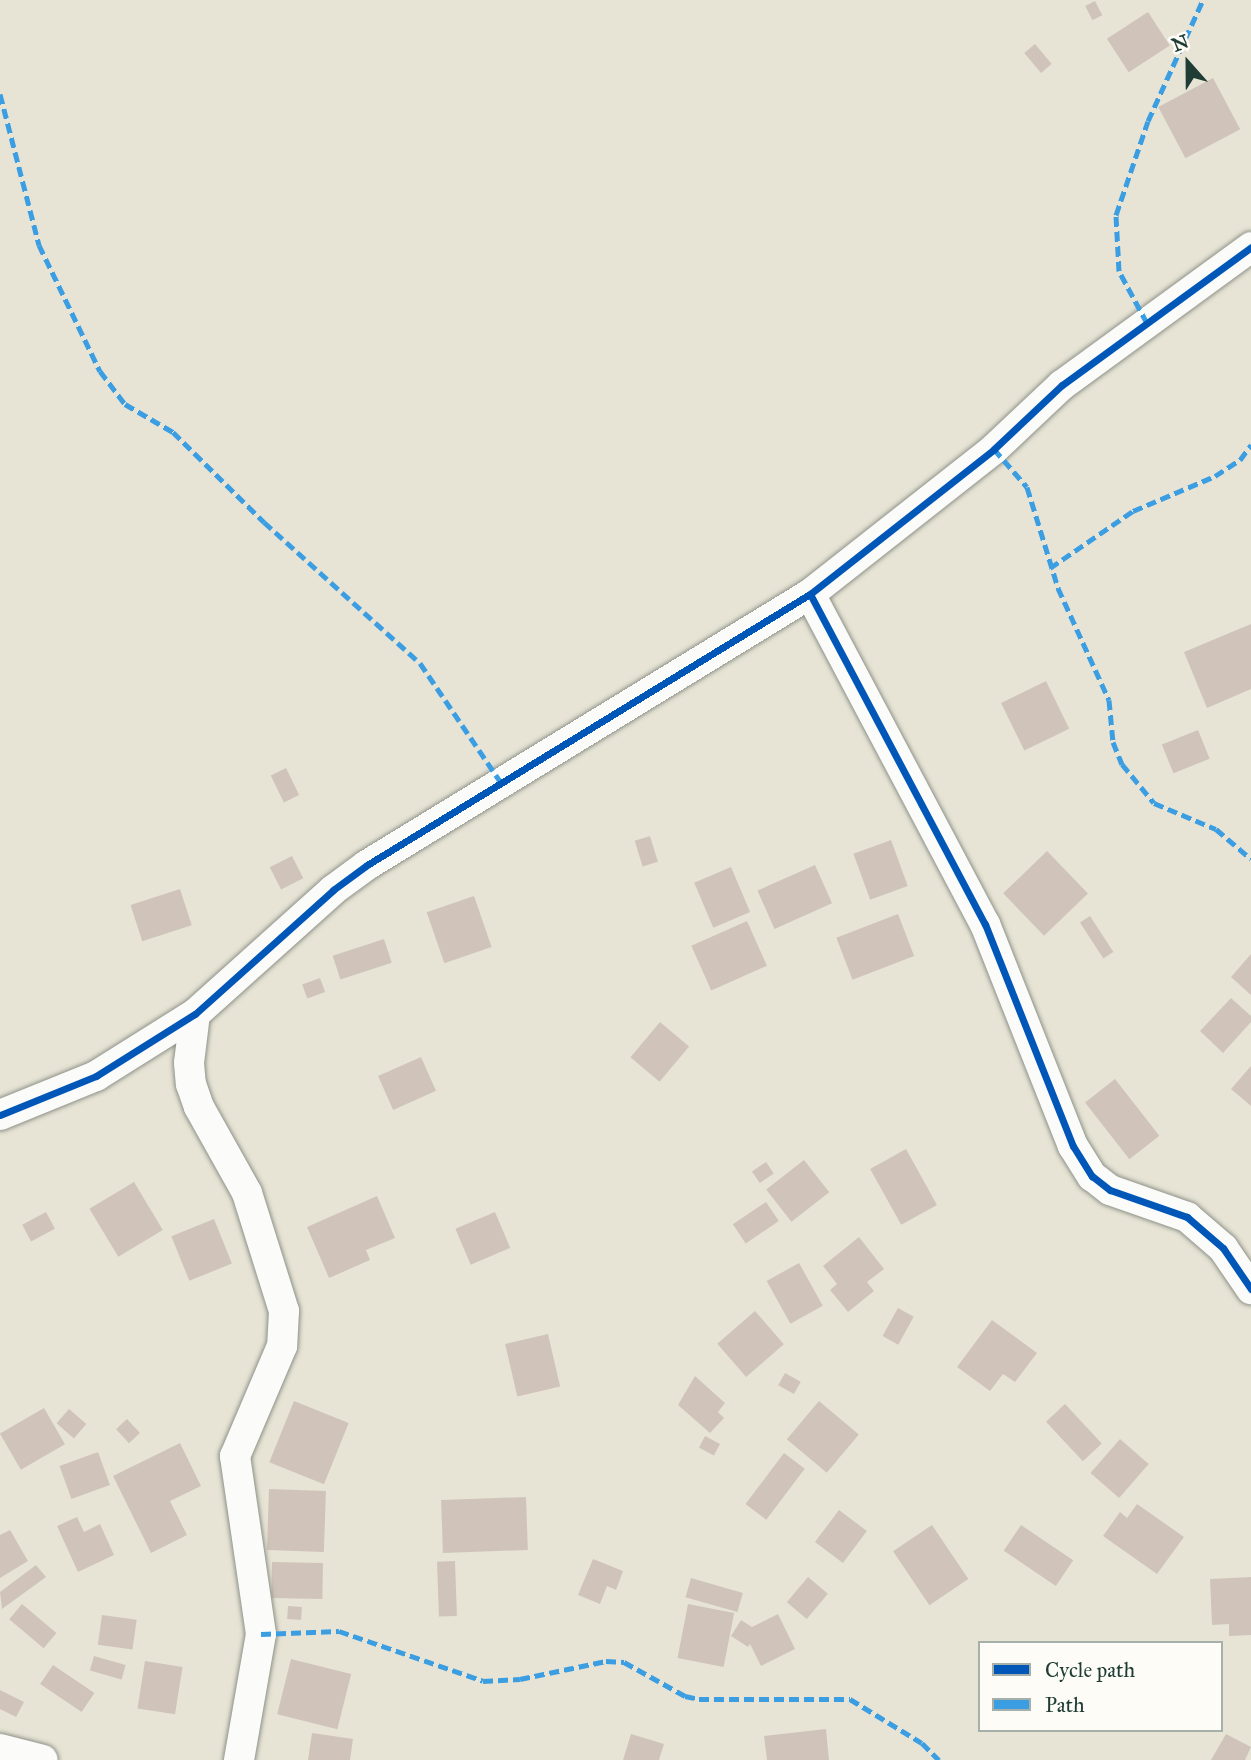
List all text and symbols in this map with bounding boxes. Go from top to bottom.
north arrow [1153,28,1223,98]
text: N [1169,29,1192,57]
legend [978,1641,1223,1732]
text: Cycle path [1045,1657,1135,1683]
text: Path [1045,1692,1085,1718]

